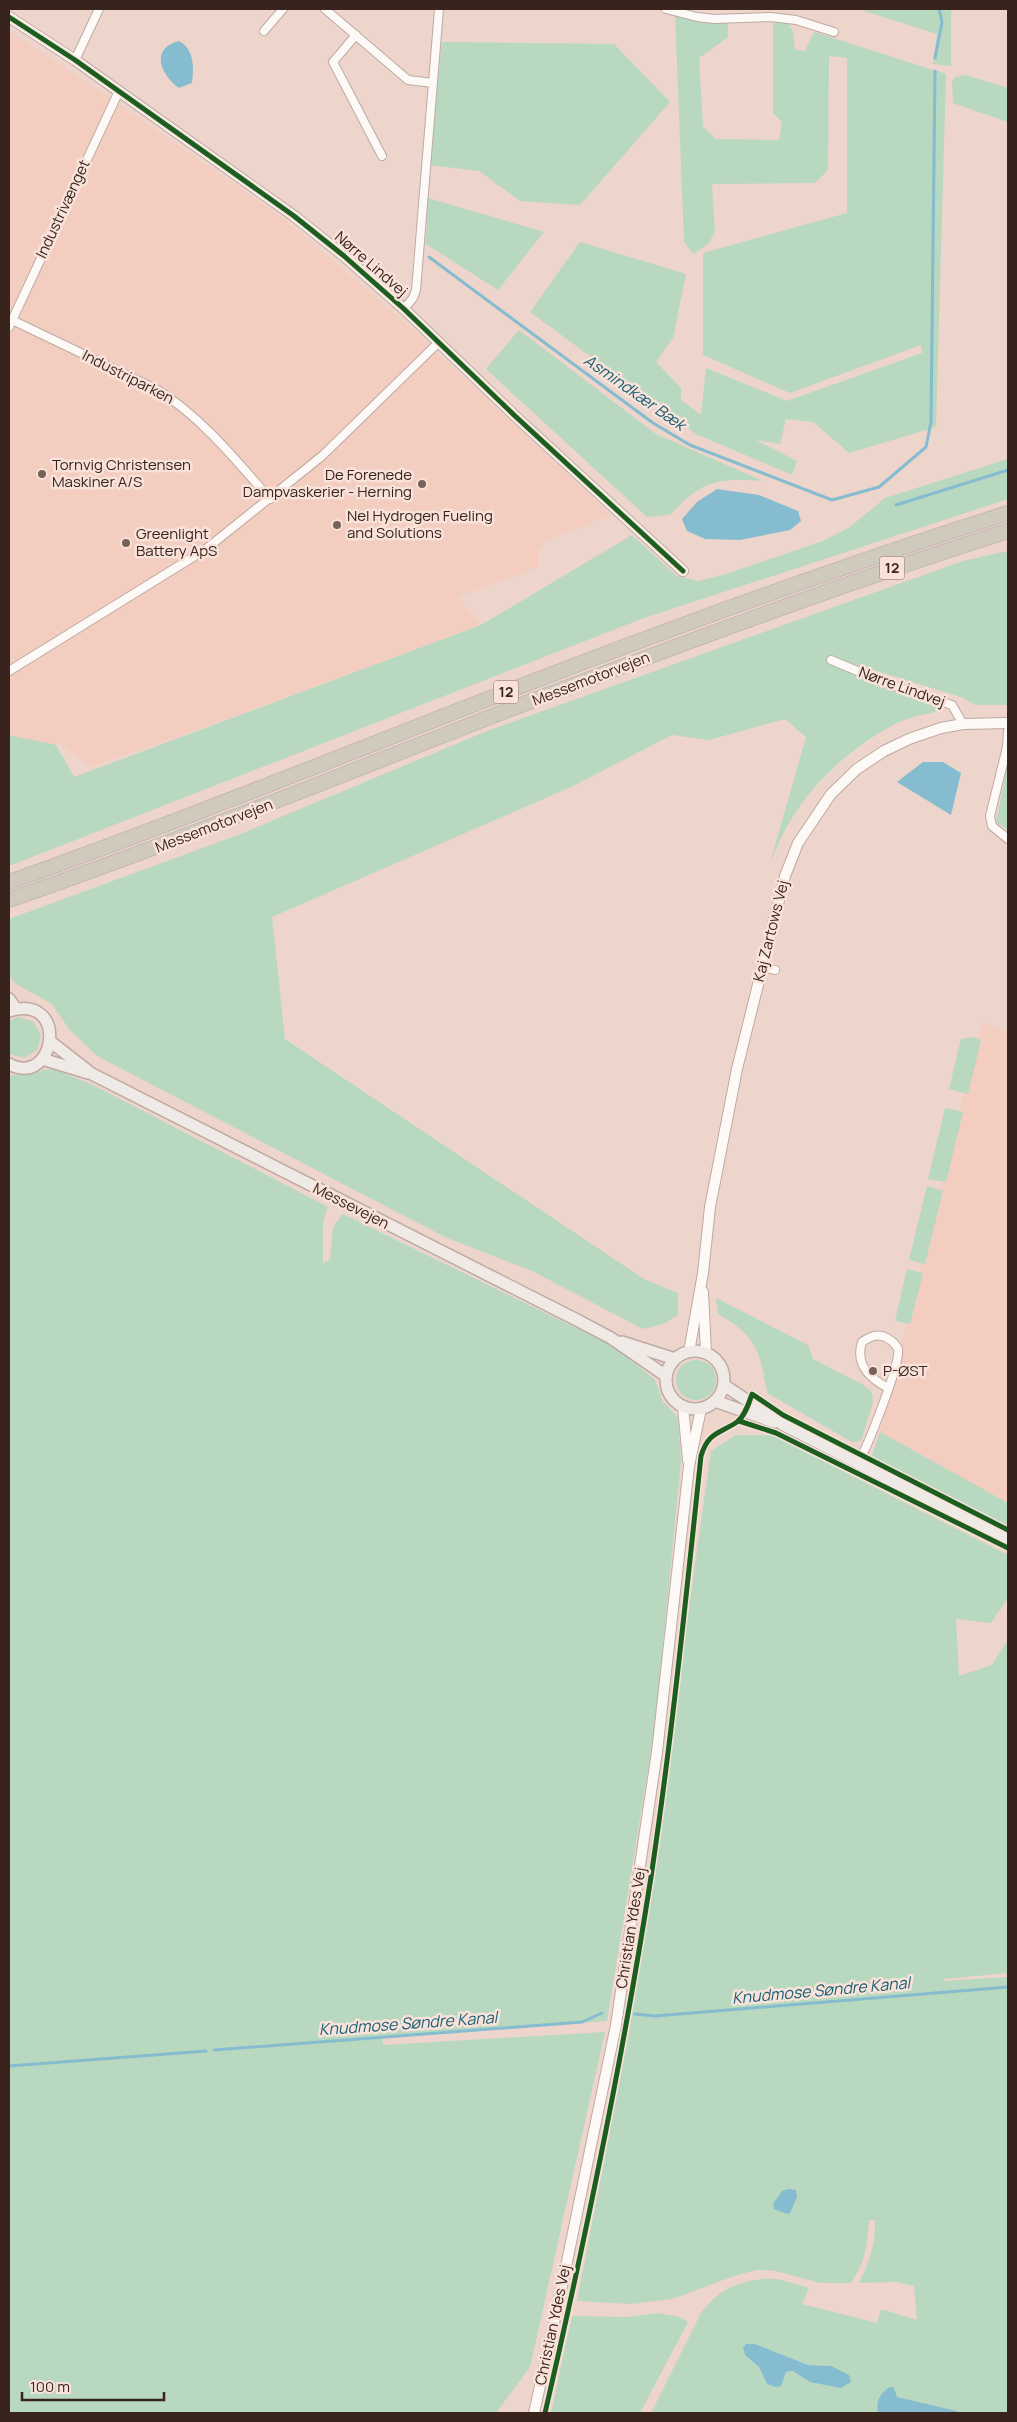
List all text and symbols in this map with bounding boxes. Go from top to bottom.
street label: Industrivænget [31,156,95,262]
street label: Nørre Lindvej [330,226,412,301]
street label: Industriparken [79,344,178,409]
water label: Asmindkær Bæk [580,349,692,436]
place label: Tornvig Christensen Maskiner A/S [52,454,191,492]
place label: De Forenede Dampvaskerier - Herning [243,464,412,502]
marker: Tornvig Christensen Maskiner A/S [36,468,48,480]
marker: De Forenede Dampvaskerier - Herning [416,478,428,490]
place label: Nel Hydrogen Fueling and Solutions [347,505,493,543]
marker: Nel Hydrogen Fueling and Solutions [331,519,343,531]
place label: Greenlight Battery ApS [136,523,217,561]
marker: Greenlight Battery ApS [120,537,132,549]
road number: 12 [880,556,904,580]
street label: Messemotorvejen [529,646,653,711]
street label: Nørre Lindvej [856,661,948,712]
road number: 12 [494,680,518,704]
street label: Messemotorvejen [152,793,276,858]
street label: Kaj Zartows Vej [748,878,793,984]
street label: Messevejen [310,1177,393,1234]
place label: P-ØST [883,1360,927,1381]
marker: P-ØST [867,1365,879,1377]
street label: Christian Ydes Vej [611,1866,650,1990]
water label: Knudmose Søndre Kanal [731,1971,913,2009]
water label: Knudmose Søndre Kanal [318,2006,500,2040]
street label: Christian Ydes Vej [530,2263,576,2387]
scale bar [22,2370,165,2402]
text: 100 m [30,2376,70,2397]

